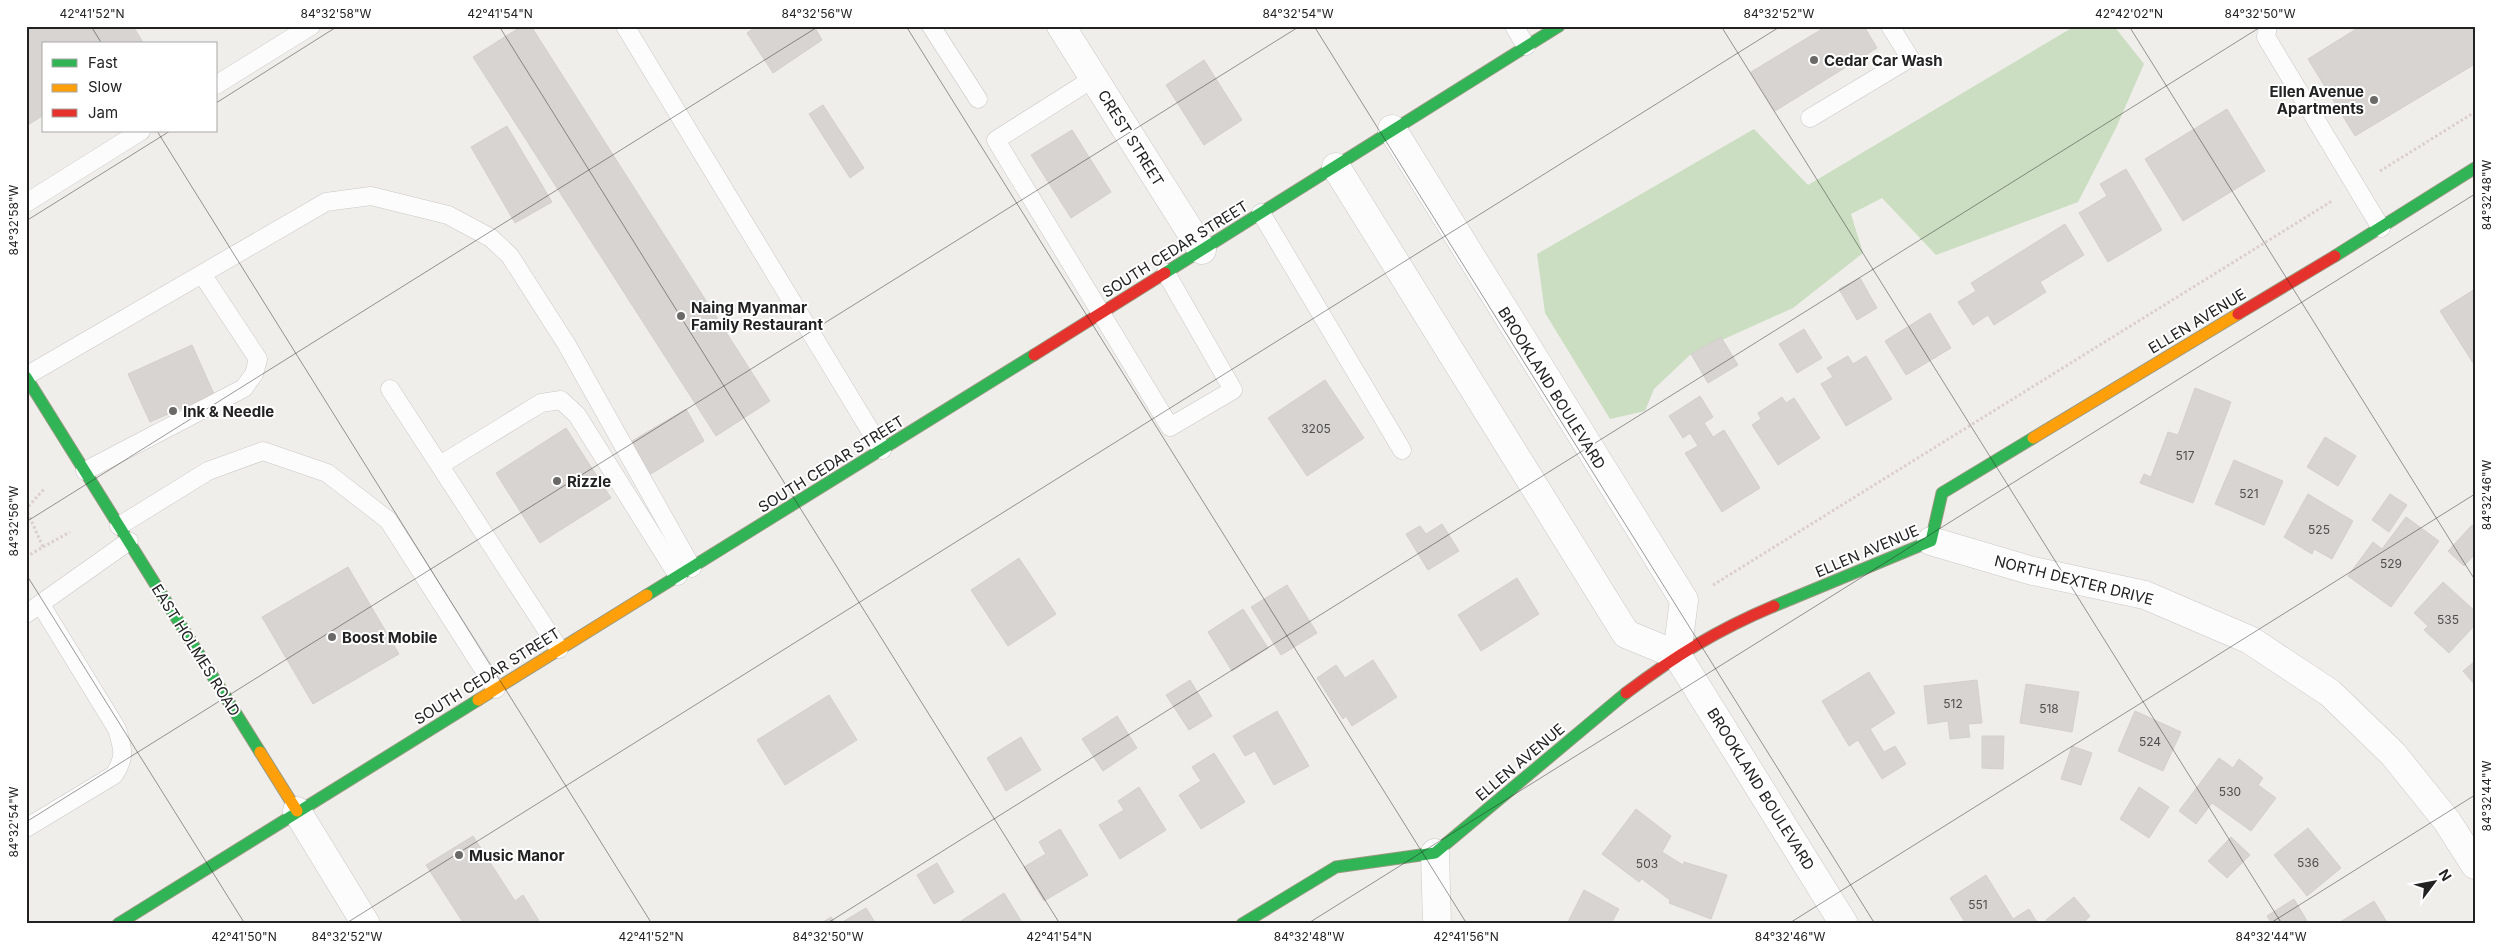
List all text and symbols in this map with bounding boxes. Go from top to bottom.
text: 42°41'52"N [59,6,125,21]
text: 84°32'58"W [301,6,372,21]
text: 42°41'54"N [467,6,533,21]
text: 84°32'56"W [782,6,853,21]
text: 84°32'54"W [1262,6,1334,21]
text: 84°32'52"W [1744,6,1815,21]
text: 42°42'02"N [2095,6,2163,21]
text: 84°32'50"W [2224,6,2296,21]
legend [42,42,218,132]
place label: Cedar Car Wash [1824,51,1942,70]
text: Fast [88,53,118,72]
marker: Cedar Car Wash [1808,54,1820,66]
text: Slow [88,77,122,96]
place label: Ellen Avenue Apartments [2269,82,2364,118]
street label: CREST STREET [1094,86,1168,190]
marker: Ellen Avenue Apartments [2368,94,2380,106]
text: Jam [88,103,118,122]
text: 84°32'48"W [2479,160,2494,230]
text: 84°32'58"W [6,184,21,255]
street label: SOUTH CEDAR STREET [1099,196,1251,302]
street label: ELLEN AVENUE [2145,284,2249,358]
place label: Naing Myanmar Family Restaurant [691,298,823,334]
street label: BROOKLAND BOULEVARD [1494,303,1610,473]
marker: Naing Myanmar Family Restaurant [675,310,687,322]
place label: Ink & Needle [183,402,274,421]
marker: Ink & Needle [167,405,179,417]
street label: SOUTH CEDAR STREET [755,411,907,517]
house number: 3205 [1301,421,1331,436]
house number: 517 [2176,448,2195,463]
text: 84°32'46"W [2479,460,2494,530]
place label: Rizzle [567,472,611,491]
marker: Rizzle [551,475,563,487]
text: 84°32'56"W [6,485,21,556]
house number: 521 [2239,486,2259,501]
street label: ELLEN AVENUE [1812,521,1922,581]
house number: 525 [2308,522,2330,537]
street label: NORTH DEXTER DRIVE [1992,551,2156,609]
house number: 529 [2380,556,2402,571]
street label: EAST HOLMES ROAD [148,580,244,720]
house number: 535 [2437,612,2459,627]
street label: SOUTH CEDAR STREET [411,623,563,729]
place label: Boost Mobile [342,628,438,647]
marker: Boost Mobile [326,631,338,643]
house number: 512 [1943,696,1963,711]
house number: 518 [2039,701,2059,716]
street label: BROOKLAND BOULEVARD [1703,704,1819,874]
street label: ELLEN AVENUE [1471,719,1569,805]
house number: 524 [2139,734,2161,749]
text: 84°32'44"W [2479,760,2494,831]
house number: 530 [2219,784,2241,799]
text: 84°32'54"W [6,786,21,858]
place label: Music Manor [469,846,565,865]
marker: Music Manor [453,849,465,861]
house number: 536 [2297,855,2319,870]
house number: 503 [1636,856,1658,871]
north arrow [2408,858,2458,908]
text: N [2435,866,2455,884]
house number: 551 [1968,897,1988,912]
text: 42°41'50"N [211,929,277,944]
text: 84°32'52"W [312,929,383,944]
text: 42°41'52"N [618,929,684,944]
text: 84°32'50"W [792,929,864,944]
text: 42°41'54"N [1026,929,1092,944]
text: 84°32'48"W [1274,929,1344,944]
text: 42°41'56"N [1433,929,1499,944]
text: 84°32'46"W [1755,929,1825,944]
text: 84°32'44"W [2236,929,2307,944]

